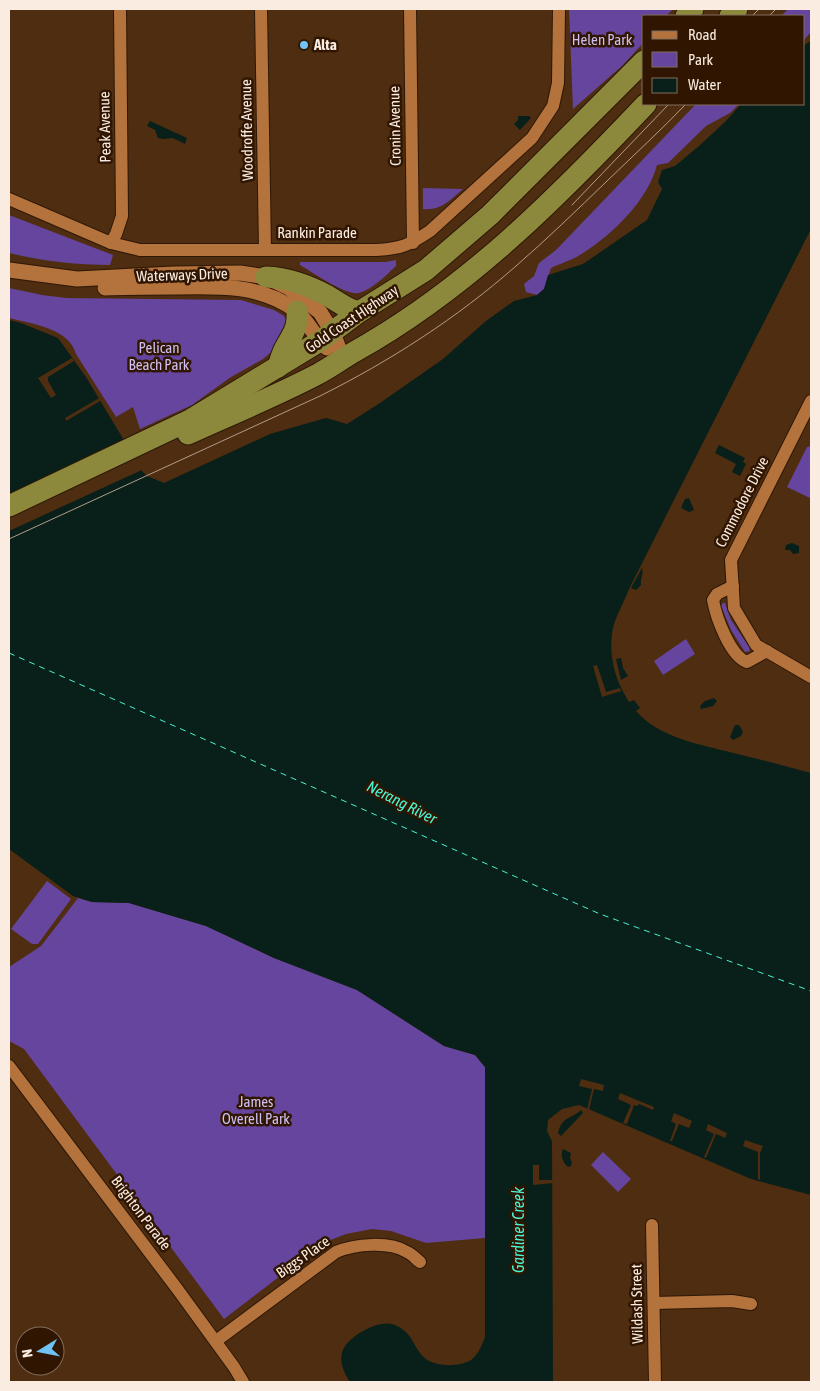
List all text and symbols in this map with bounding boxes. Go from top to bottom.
legend [642,15,805,105]
text: Road [688,26,717,43]
park label: Helen Park [572,31,633,48]
place label: Alta [313,36,337,53]
marker: Alta [298,39,310,51]
text: Park [688,51,713,68]
text: Water [688,76,721,93]
street label: Woodroffe Avenue [237,79,256,181]
street label: Cronin Avenue [385,86,404,166]
street label: Peak Avenue [95,91,114,163]
street label: Rankin Parade [277,224,357,241]
street label: Waterways Drive [136,264,228,285]
street label: Gold Coast Highway [302,281,401,356]
park label: Pelican Beach Park [129,339,190,373]
street label: Commodore Drive [712,454,772,550]
water label: Nerang River [364,777,441,829]
park label: James Overell Park [222,1093,290,1127]
street label: Brighton Parade [108,1172,175,1253]
water label: Gardiner Creek [509,1186,527,1273]
street label: Biggs Place [273,1232,333,1281]
street label: Wildash Street [627,1264,646,1344]
north arrow [15,1326,65,1376]
text: N [19,1348,36,1359]

